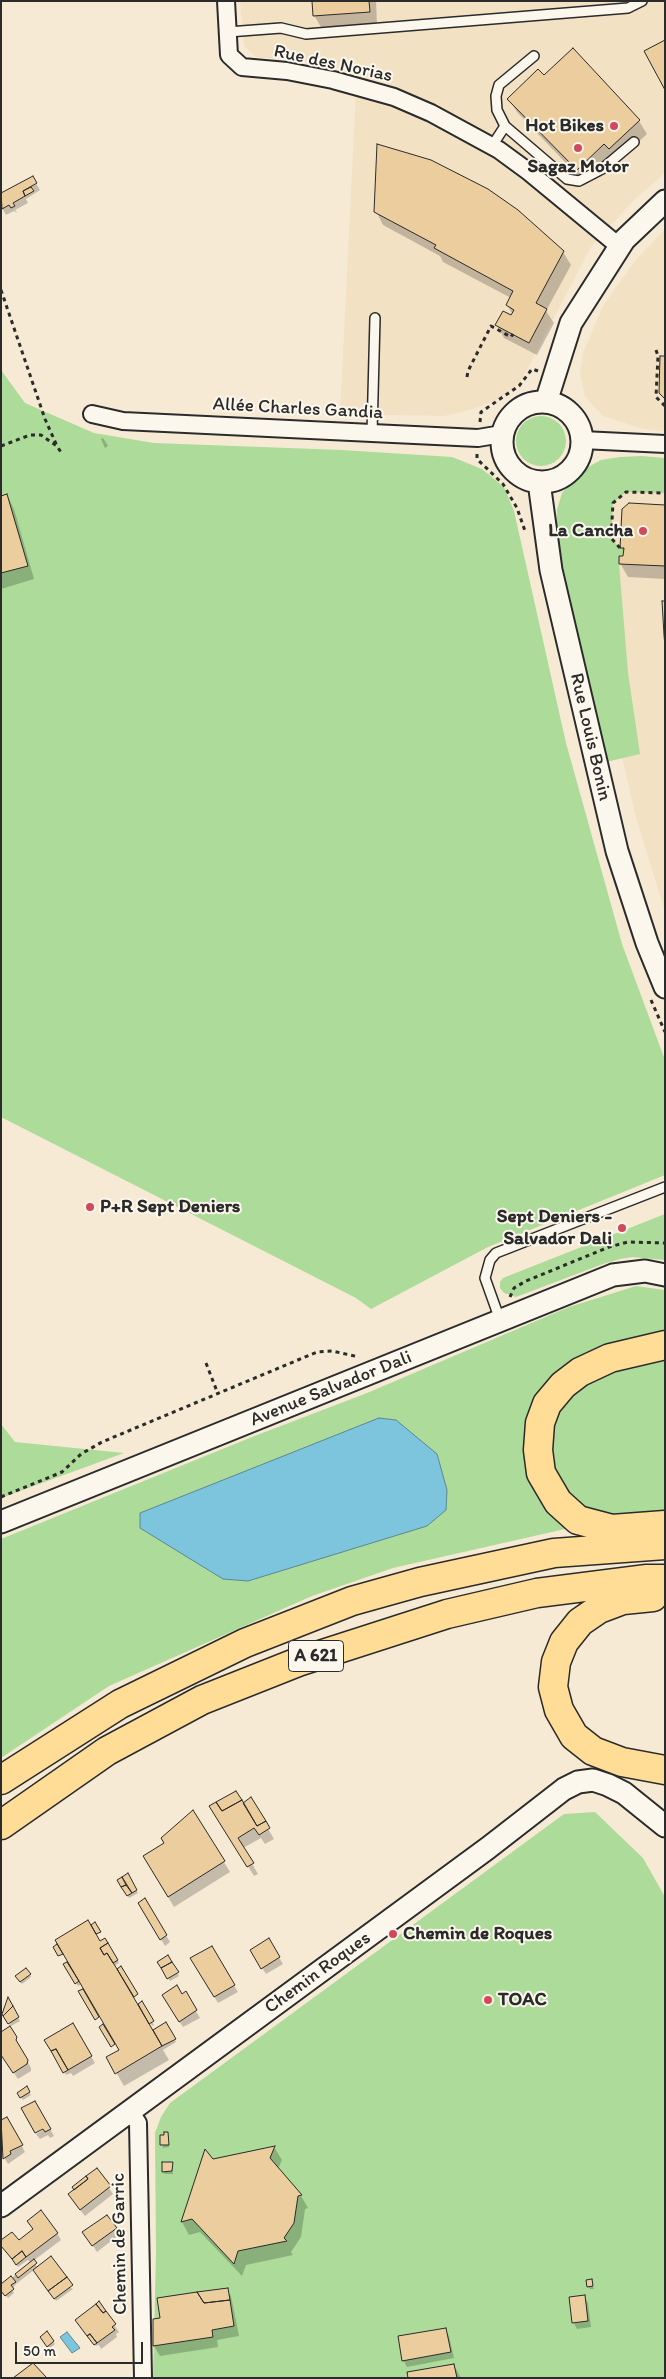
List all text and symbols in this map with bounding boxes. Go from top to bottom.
street label: Rue des Norias [272,40,394,88]
place label: Hot Bikes [525,115,604,137]
marker: Hot Bikes [608,120,620,132]
marker: Sagaz Motor [572,142,584,154]
place label: Sagaz Motor [527,156,629,178]
street label: Allée Charles Gandia [212,393,384,425]
place label: La Cancha [548,520,633,542]
marker: La Cancha [637,525,649,537]
street label: Rue Louis Bonin [564,671,616,803]
place label: P+R Sept Deniers [100,1196,240,1218]
marker: P+R Sept Deniers [84,1201,96,1213]
place label: Sept Deniers - Salvador Dali [497,1206,612,1250]
marker: Sept Deniers - Salvador Dali [616,1222,628,1234]
street label: Avenue Salvador Dali [247,1346,415,1432]
road number: A 621 [288,1640,344,1672]
place label: Chemin de Roques [403,1923,552,1945]
street label: Chemin Roques [261,1927,375,2019]
marker: Chemin de Roques [387,1928,399,1940]
place label: TOAC [498,1989,547,2011]
marker: TOAC [482,1994,494,2006]
street label: Chemin de Garric [107,2173,133,2315]
scale bar [18,2332,145,2364]
text: 50 m [23,2342,56,2360]

